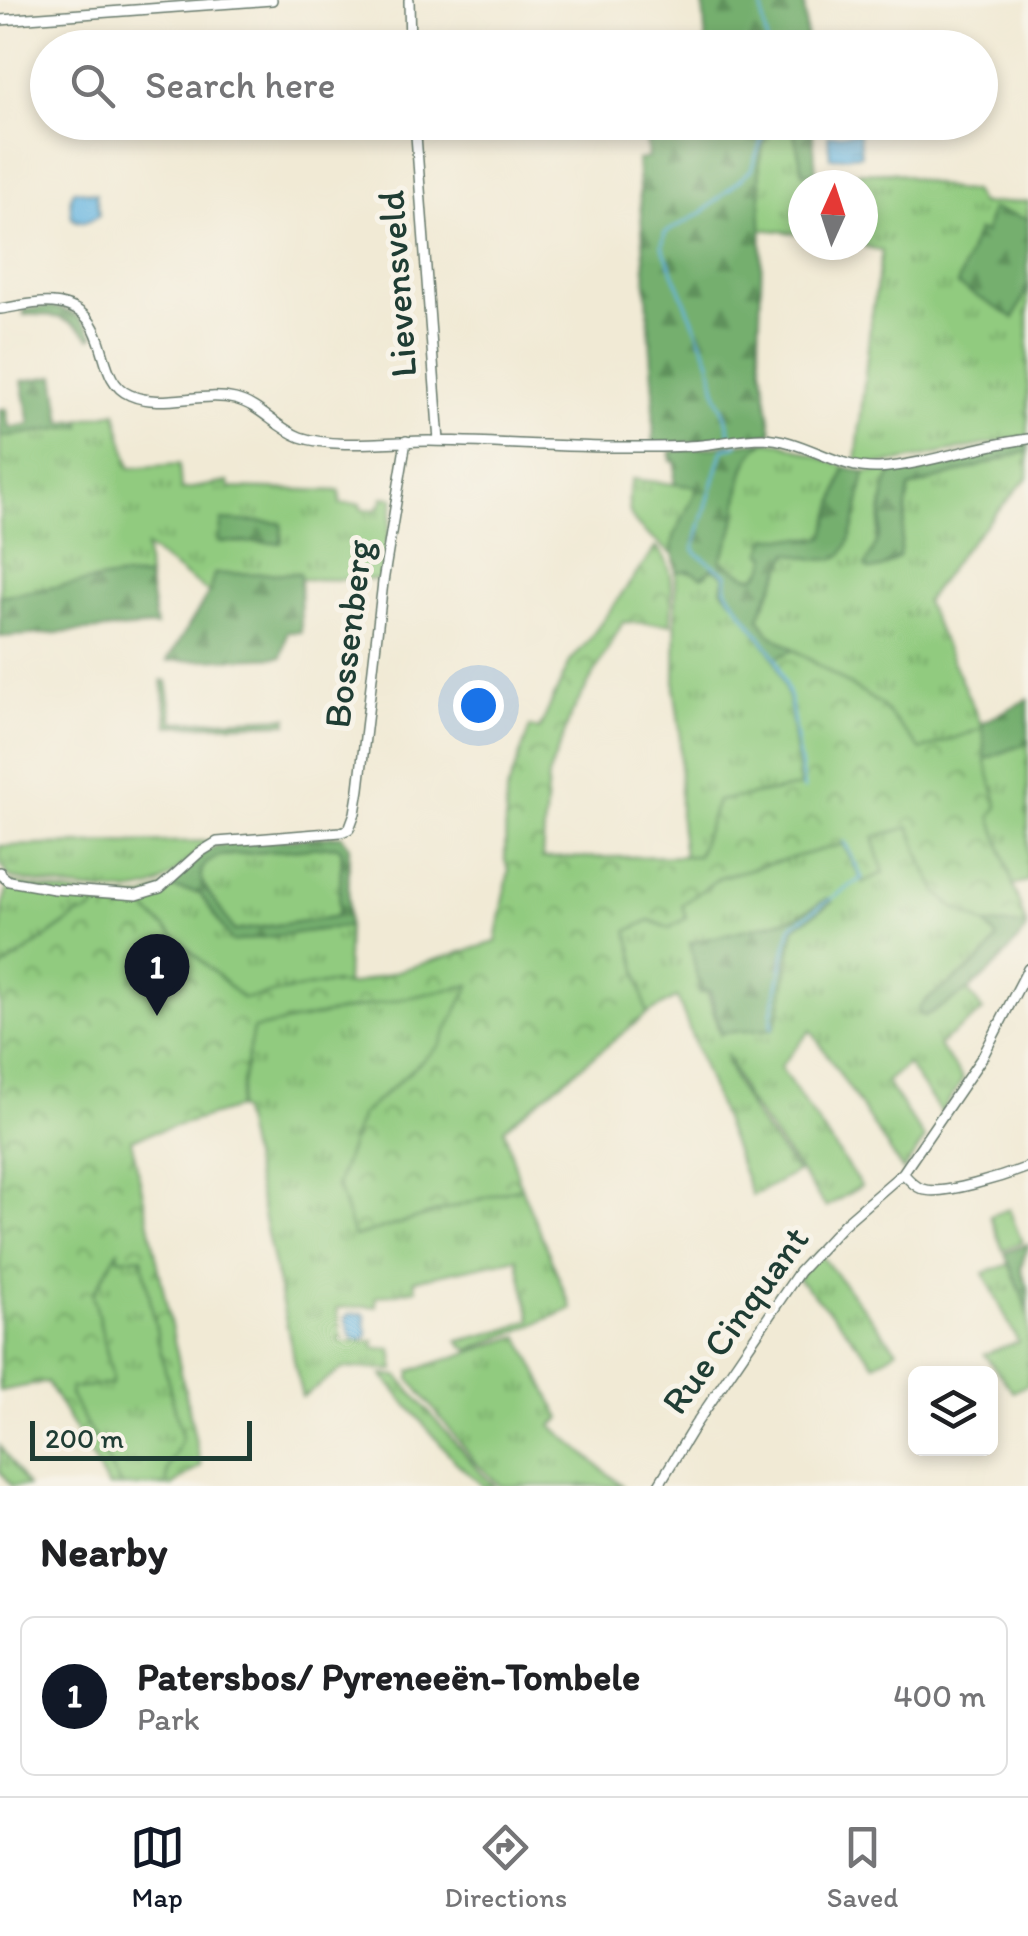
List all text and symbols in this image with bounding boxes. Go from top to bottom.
search box [30,30,998,140]
icon: search [65,58,120,113]
text: Search here [145,62,336,108]
north arrow [788,170,878,260]
street label: Lievensveld [367,189,426,379]
street label: Bossenberg [314,537,382,731]
your location [453,680,504,731]
pin: 1 [124,934,190,1016]
street label: Rue Cinquant [651,1217,819,1423]
map controls [908,1366,998,1456]
button: layers [908,1366,998,1456]
scale bar [30,1416,252,1460]
text: 200 m [45,1421,124,1455]
text: Nearby [40,1526,167,1577]
text: Patersbos/ Pyreneeën-Tombele [137,1654,640,1700]
text: 1 [67,1677,82,1715]
text: 400 m [893,1677,986,1715]
text: Park [137,1700,200,1738]
tab: Map [130,1820,185,1914]
tab: Directions [444,1820,567,1914]
tab: Saved [827,1820,898,1914]

